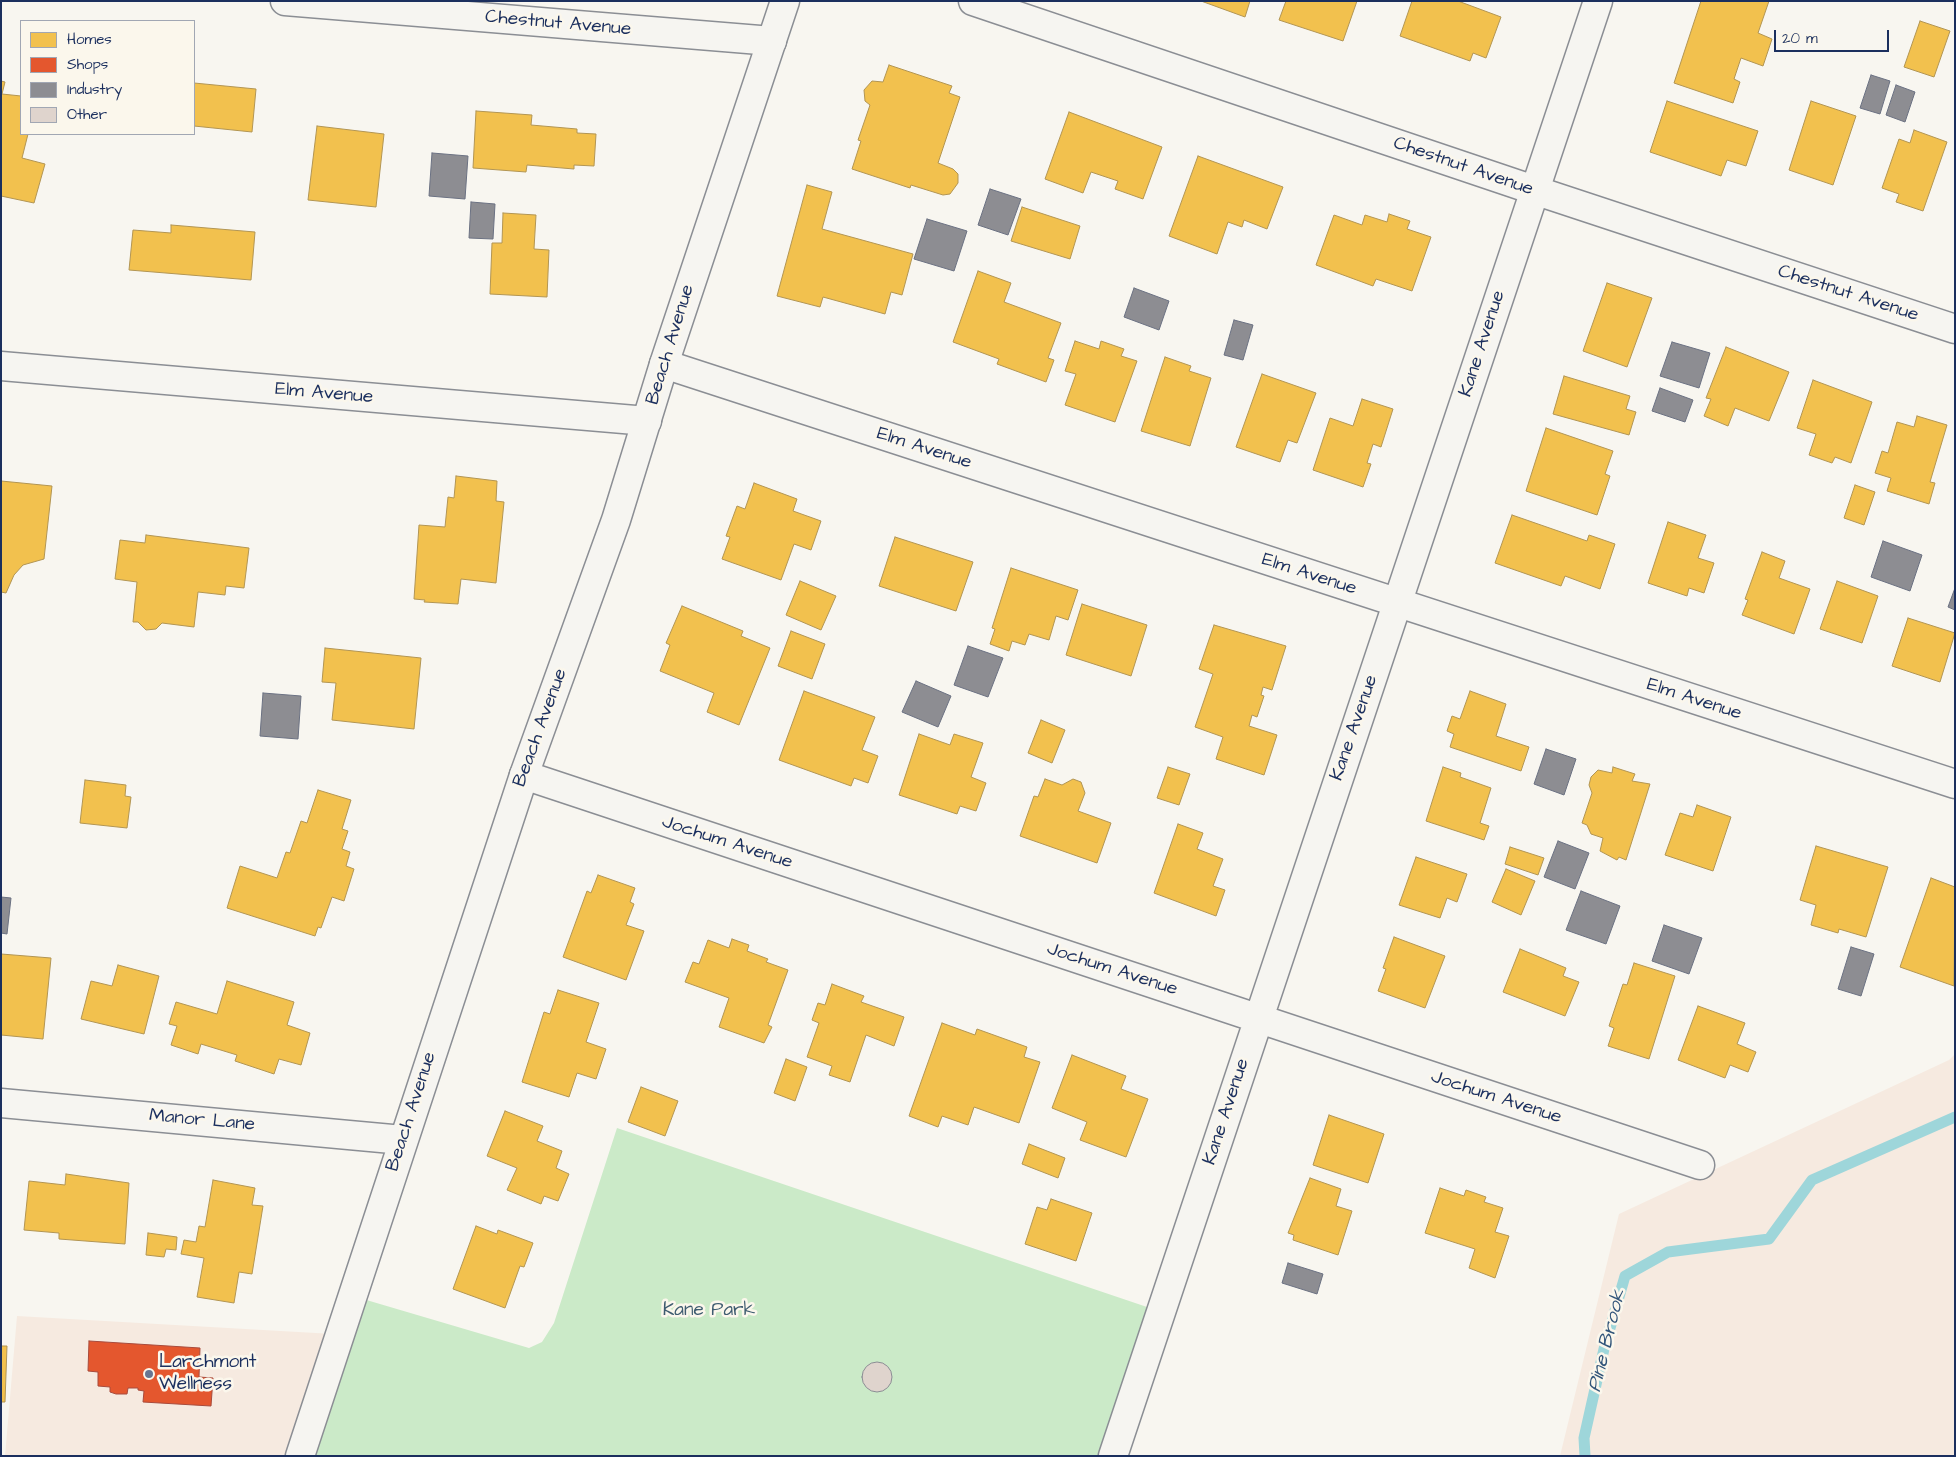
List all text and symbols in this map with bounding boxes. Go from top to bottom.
street label: Chestnut Avenue [484,6,632,42]
legend [20,20,195,135]
scale bar [1776,20,1891,52]
text: 20 m [1782,28,1818,49]
text: Homes [67,29,112,50]
text: Shops [67,54,108,75]
text: Industry [67,79,122,100]
text: Other [67,104,107,125]
street label: Chestnut Avenue [1390,132,1536,202]
street label: Chestnut Avenue [1775,261,1921,327]
street label: Beach Avenue [642,282,700,408]
street label: Kane Avenue [1455,288,1511,400]
street label: Elm Avenue [274,378,374,410]
street label: Elm Avenue [874,423,974,475]
street label: Elm Avenue [1259,549,1359,601]
street label: Beach Avenue [509,666,573,790]
street label: Kane Avenue [1326,672,1384,784]
street label: Elm Avenue [1644,674,1744,726]
street label: Jochum Avenue [659,811,795,875]
street label: Jochum Avenue [1044,938,1180,1002]
street label: Beach Avenue [382,1049,442,1175]
street label: Kane Avenue [1199,1056,1255,1168]
street label: Jochum Avenue [1428,1066,1564,1130]
street label: Manor Lane [148,1105,256,1137]
water label: Pine Brook [1584,1287,1632,1395]
park label: Kane Park [663,1300,755,1322]
place label: Larchmont Wellness [159,1352,256,1396]
marker: Larchmont Wellness [143,1368,155,1380]

